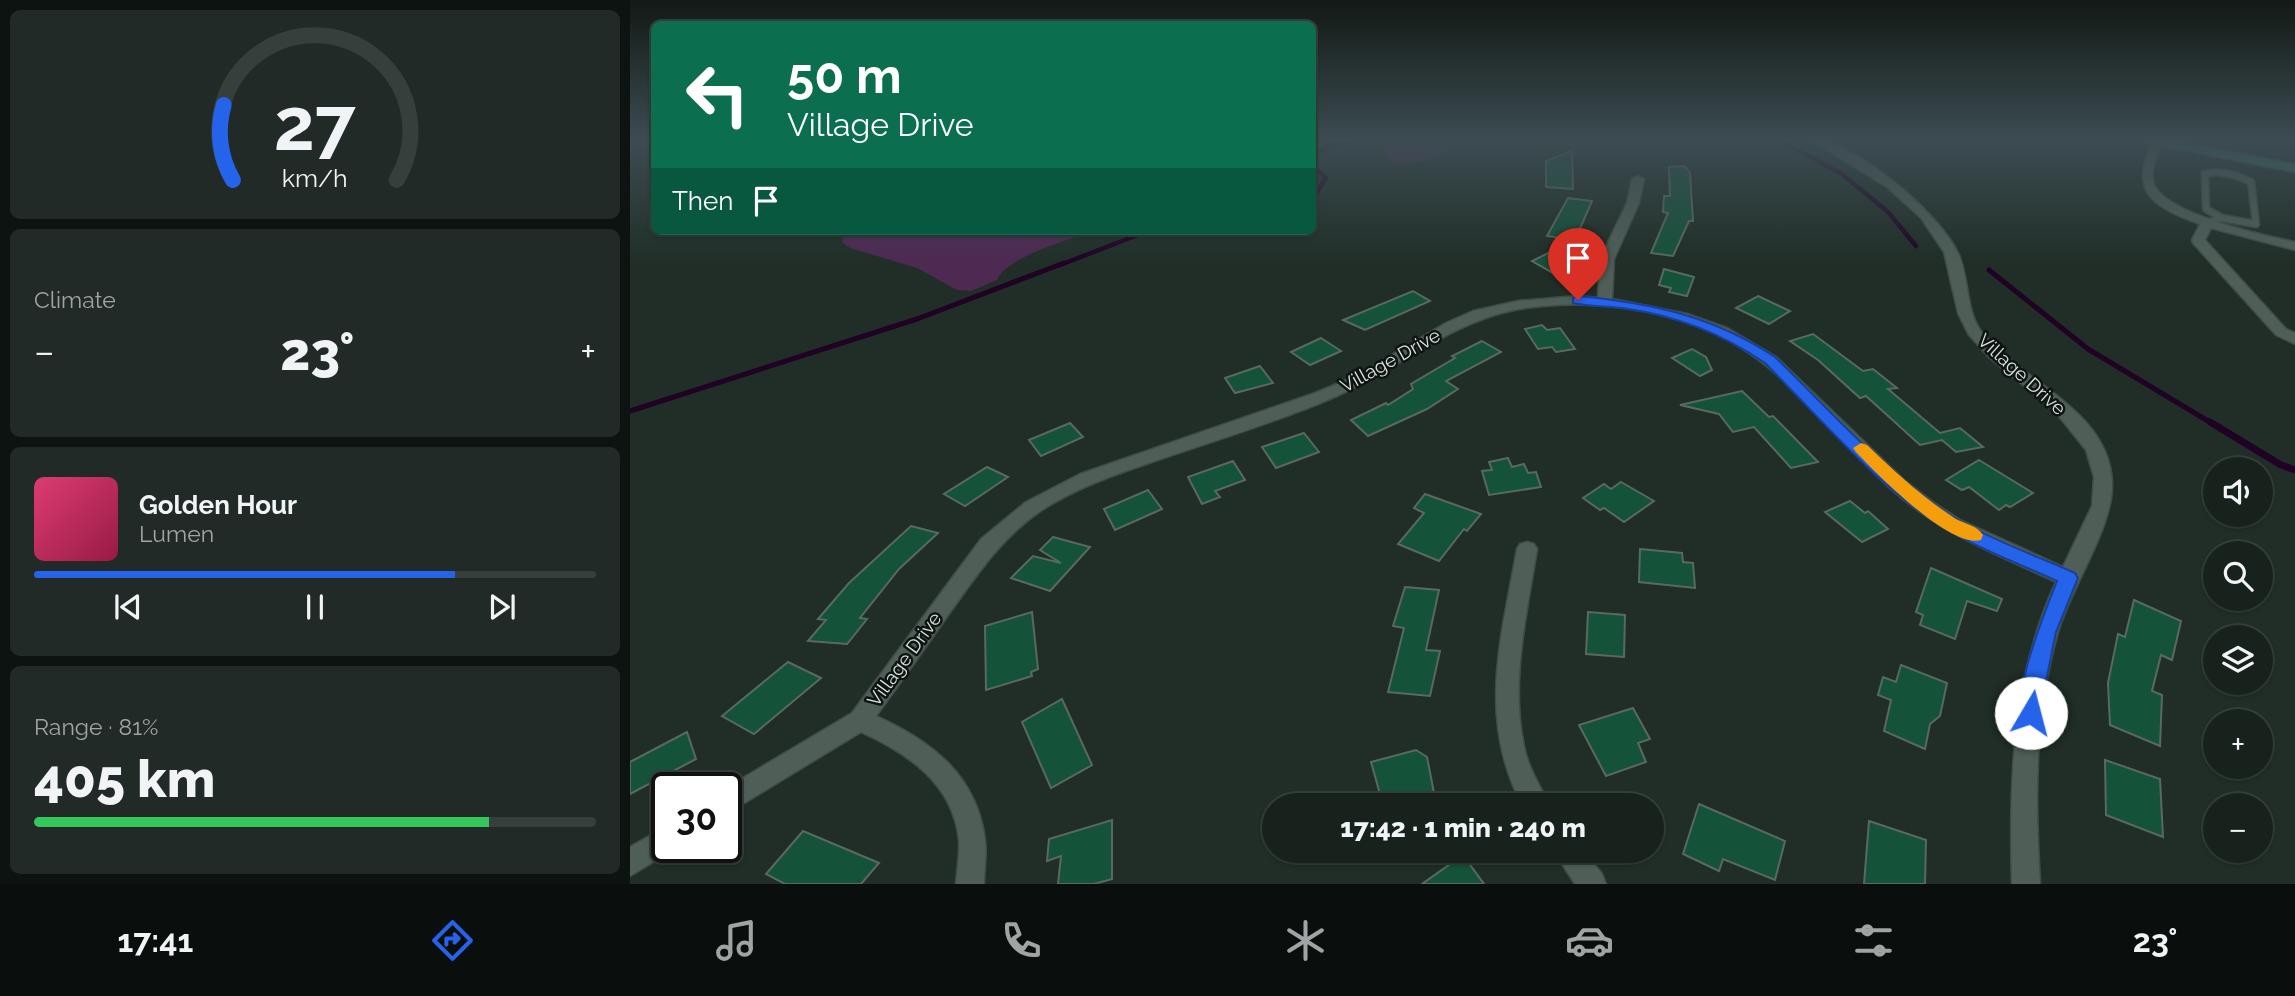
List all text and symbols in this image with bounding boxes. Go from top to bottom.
text: 50 m [787,47,902,104]
icon: left [672,49,763,140]
text: 27 [274,83,356,168]
text: Village Drive [787,106,974,143]
text: km/h [282,163,348,193]
icon: arrive [747,182,785,220]
text: Then [672,186,733,216]
pin [1548,228,1608,300]
icon: arrive [1559,239,1597,277]
text: Climate [34,286,116,313]
text: 23° [280,321,354,382]
street label: Village Drive [1336,324,1444,396]
text: − [34,329,54,374]
text: + [580,329,596,374]
street label: Village Drive [1973,329,2071,419]
map controls [2203,457,2273,863]
button: sound [2203,457,2273,527]
text: Golden Hour [139,490,297,520]
text: Lumen [139,520,214,547]
button: search [2203,541,2273,611]
icon: previous [109,588,147,626]
icon: pause [296,588,334,626]
icon: next [483,588,521,626]
street label: Village Drive [863,608,945,710]
button: layers [2203,625,2273,695]
position arrow [1994,676,2068,750]
button: + [2203,709,2273,779]
text: Range · 81% [34,713,158,740]
text: 405 km [34,748,215,809]
speed limit sign: 30 [651,772,742,863]
button: − [2203,793,2273,863]
text: 17:42 · 1 min · 240 m [1340,813,1586,843]
icon: directions [428,916,477,965]
icon: music [712,916,761,965]
icon: phone [997,916,1046,965]
icon: climate [1281,916,1330,965]
icon: car [1565,916,1614,965]
icon: filters [1849,916,1898,965]
text: 17:41 [118,922,193,959]
text: 23° [2133,922,2177,959]

